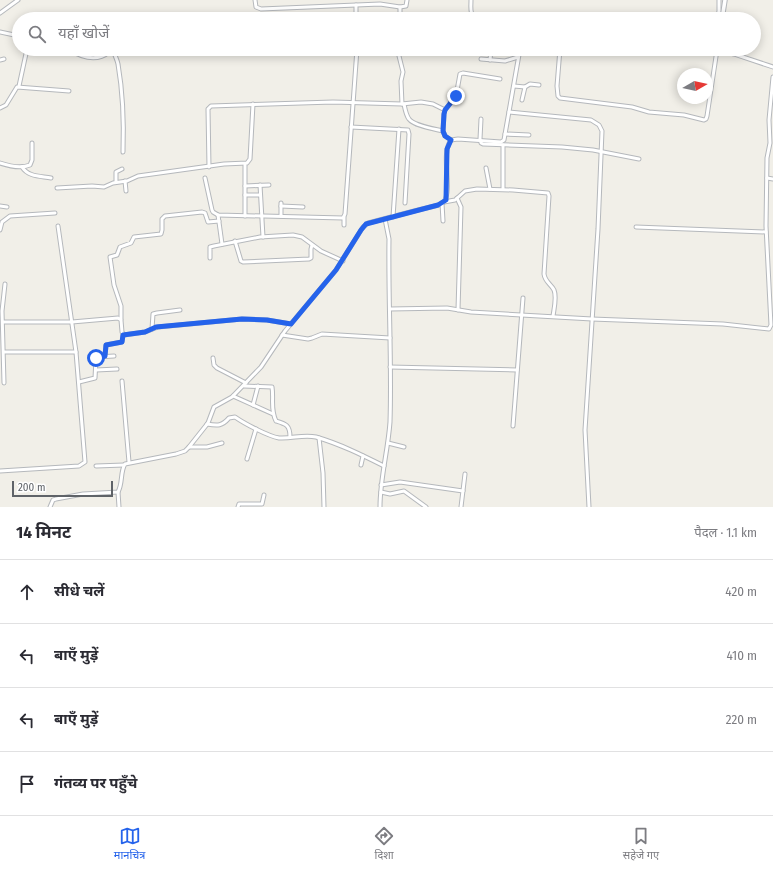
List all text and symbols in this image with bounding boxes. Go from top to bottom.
search box [12,12,761,56]
icon: search [26,23,48,45]
text: यहाँ खोजें [58,24,109,42]
north arrow [677,68,713,104]
route end [447,87,465,105]
route start [87,349,105,367]
scale bar [12,479,113,498]
text: 200 m [18,481,45,494]
text: 14 मिनट [16,522,71,543]
text: पैदल · 1.1 km [694,525,757,540]
icon: ahead [16,581,38,603]
text: सीधे चलें [54,582,104,600]
text: 420 m [725,584,757,599]
icon: left [16,645,38,667]
text: बाएँ मुड़ें [54,646,98,664]
text: 410 m [727,648,757,663]
icon: left [16,709,38,731]
text: बाएँ मुड़ें [54,710,98,728]
text: 220 m [726,712,757,727]
icon: arrive [16,773,38,795]
text: गंतव्य पर पहुँचे [54,774,137,792]
tab: मानचित्र [114,825,145,863]
tab: दिशा [373,825,395,863]
tab: सहेजे गए [623,825,659,863]

